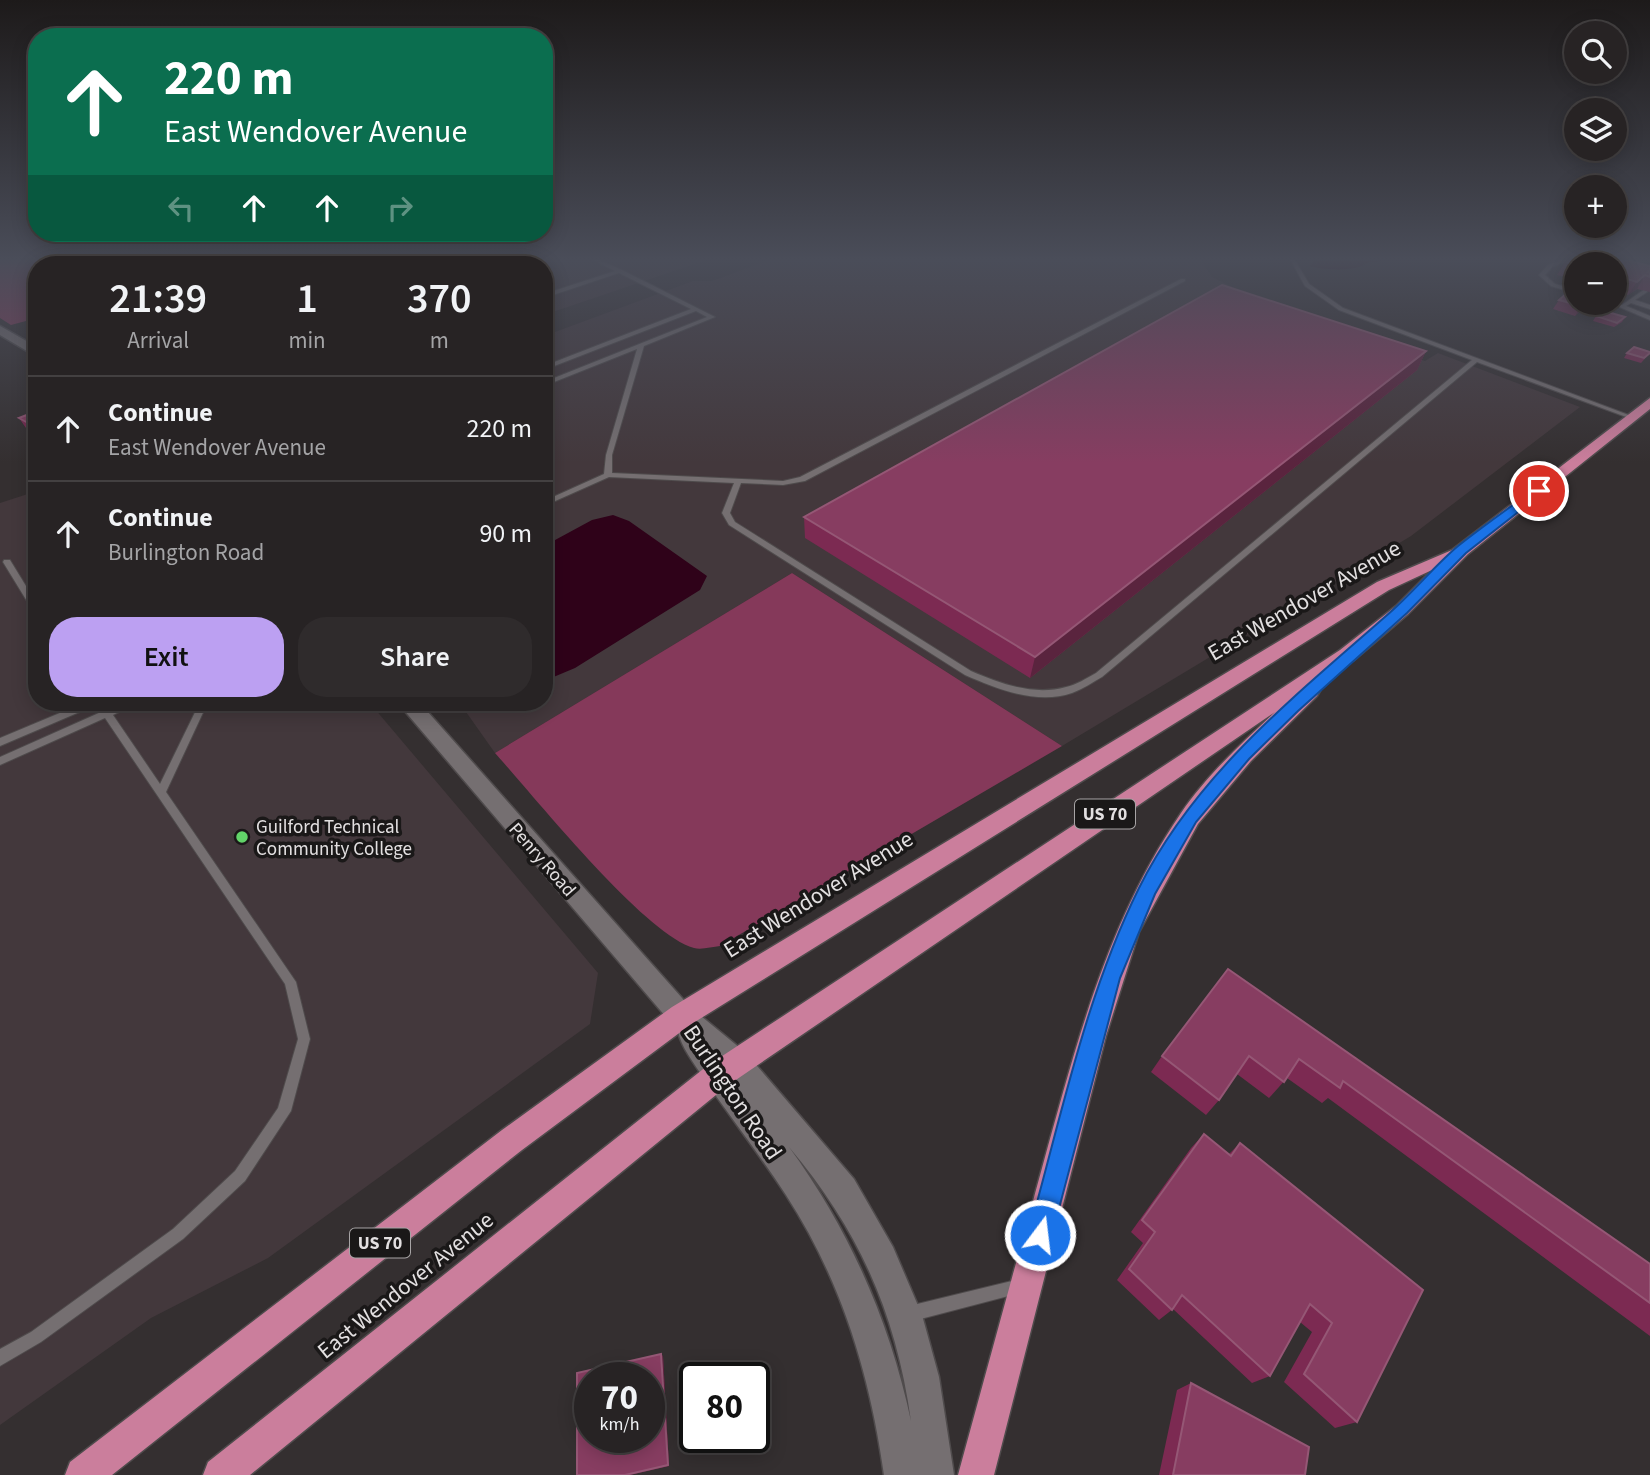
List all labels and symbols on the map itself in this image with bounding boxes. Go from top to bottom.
pin [1509,461,1569,521]
street label: East Wendover Avenue [1202,532,1407,669]
road number: US 70 [1075,800,1135,828]
place label: Guilford Technical Community College [256,814,412,863]
street label: Penry Road [502,817,582,903]
street label: East Wendover Avenue [717,823,919,966]
marker: Guilford Technical Community College [234,829,250,845]
street label: Burlington Road [675,1018,790,1166]
position arrow [1003,1198,1077,1272]
street label: East Wendover Avenue [310,1204,500,1367]
road number: US 70 [350,1228,410,1258]
speed limit sign: 80 [679,1362,770,1453]

